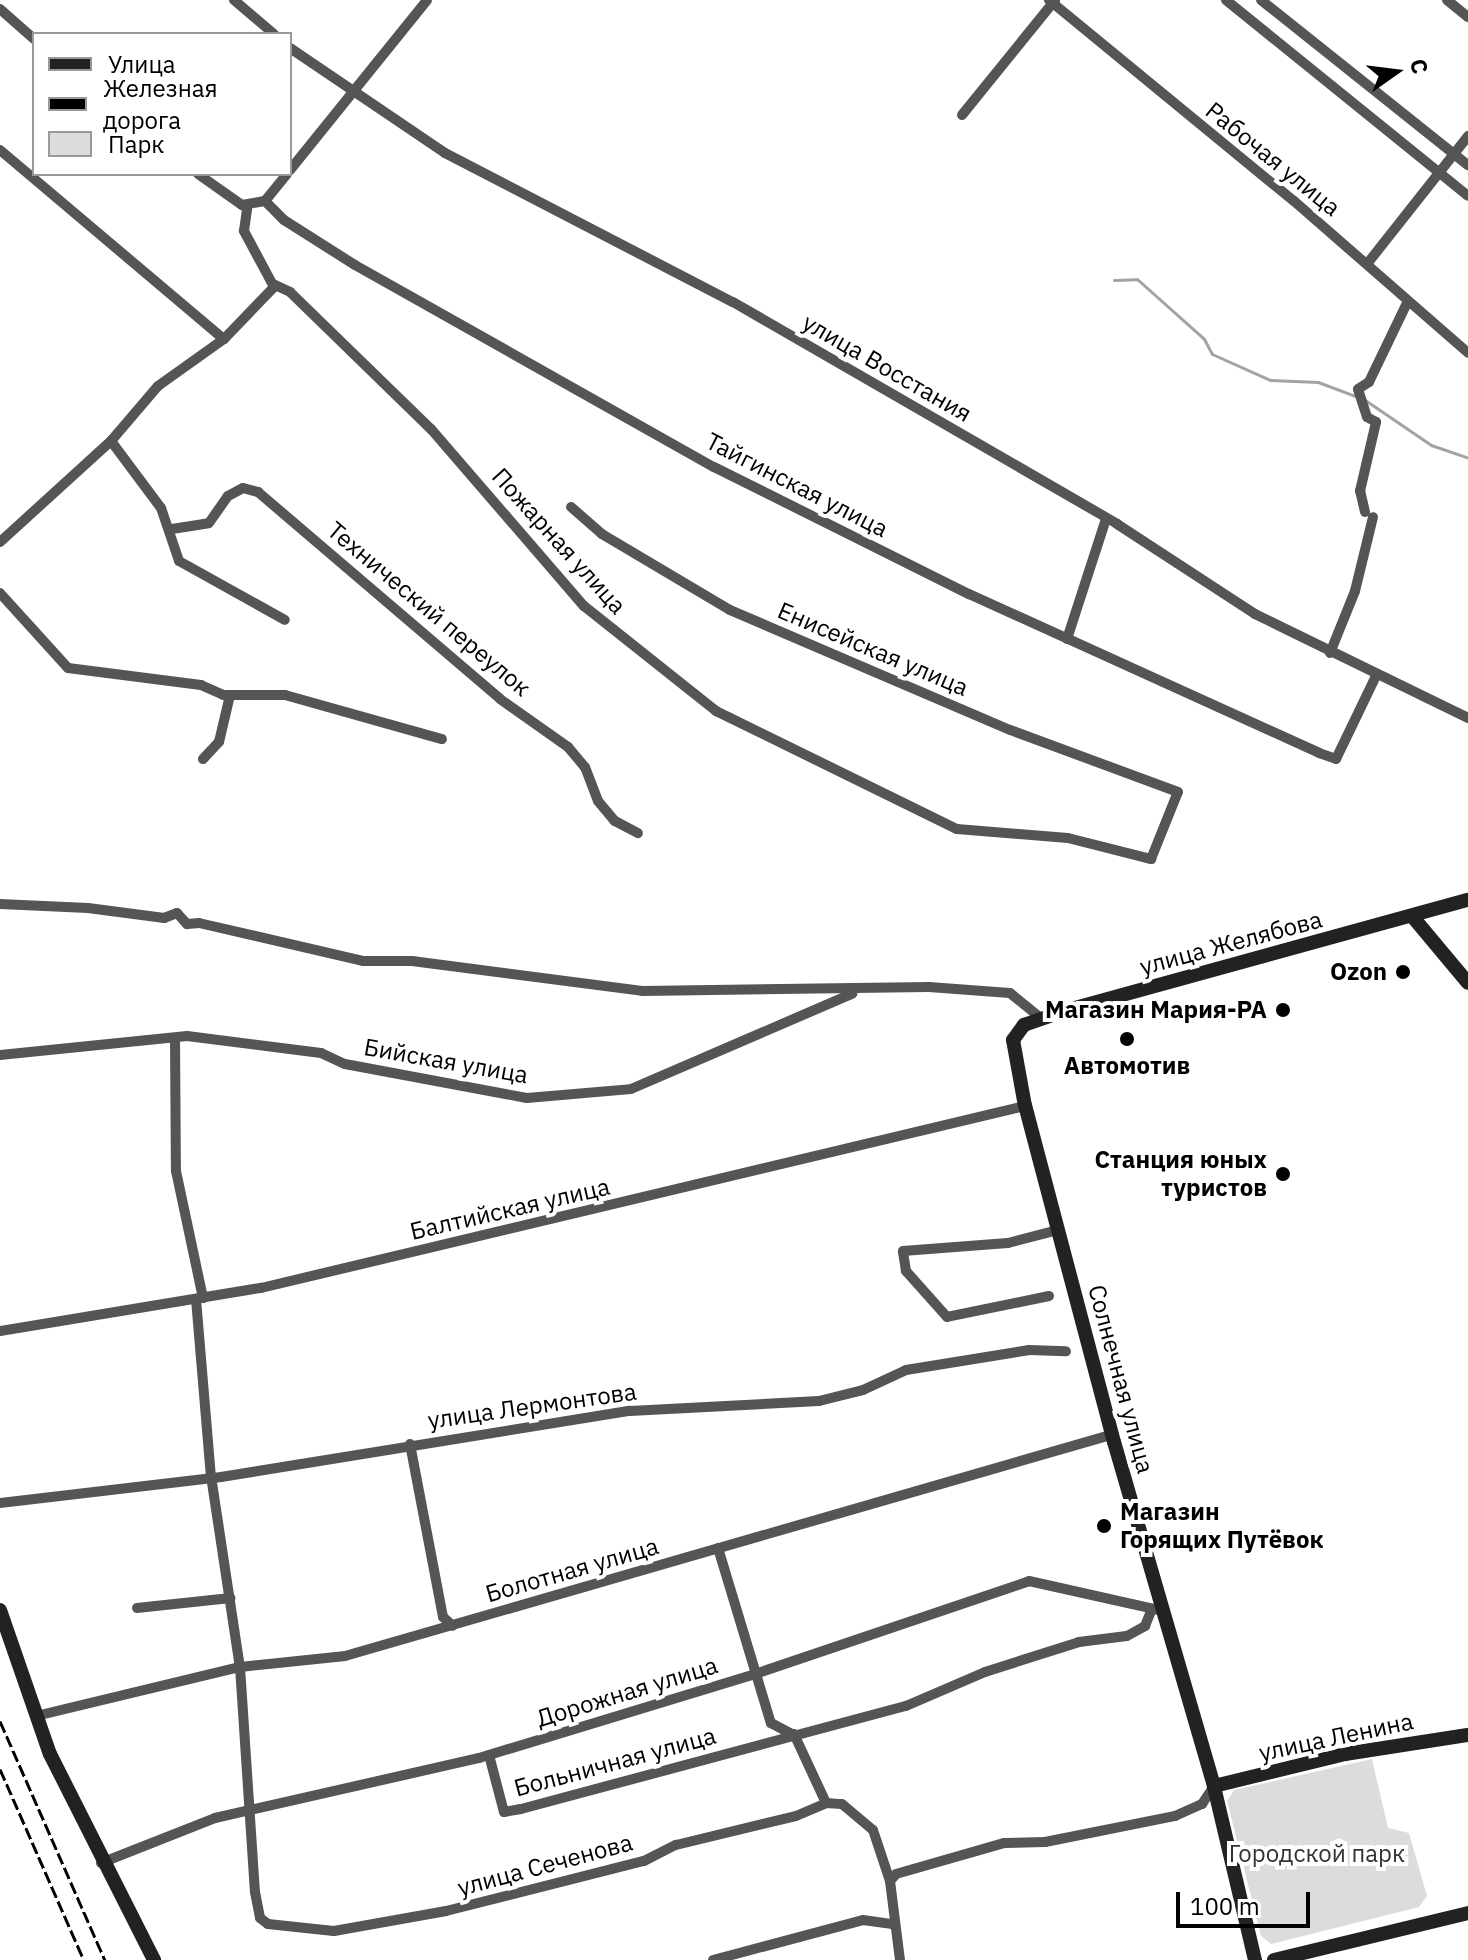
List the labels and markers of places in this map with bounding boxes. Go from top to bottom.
place label: Ozon [1330,958,1387,986]
marker: Ozon [1394,963,1412,981]
place label: Магазин Мария-РА [1045,996,1267,1024]
marker: Магазин Мария-РА [1274,1001,1292,1019]
marker: Автомотив [1118,1030,1136,1048]
place label: Автомотив [1064,1052,1190,1080]
place label: Станция юных туристов [1094,1146,1267,1202]
marker: Станция юных туристов [1274,1165,1292,1183]
place label: Магазин Горящих Путёвок [1120,1498,1324,1554]
marker: Магазин Горящих Путёвок [1095,1517,1113,1535]

